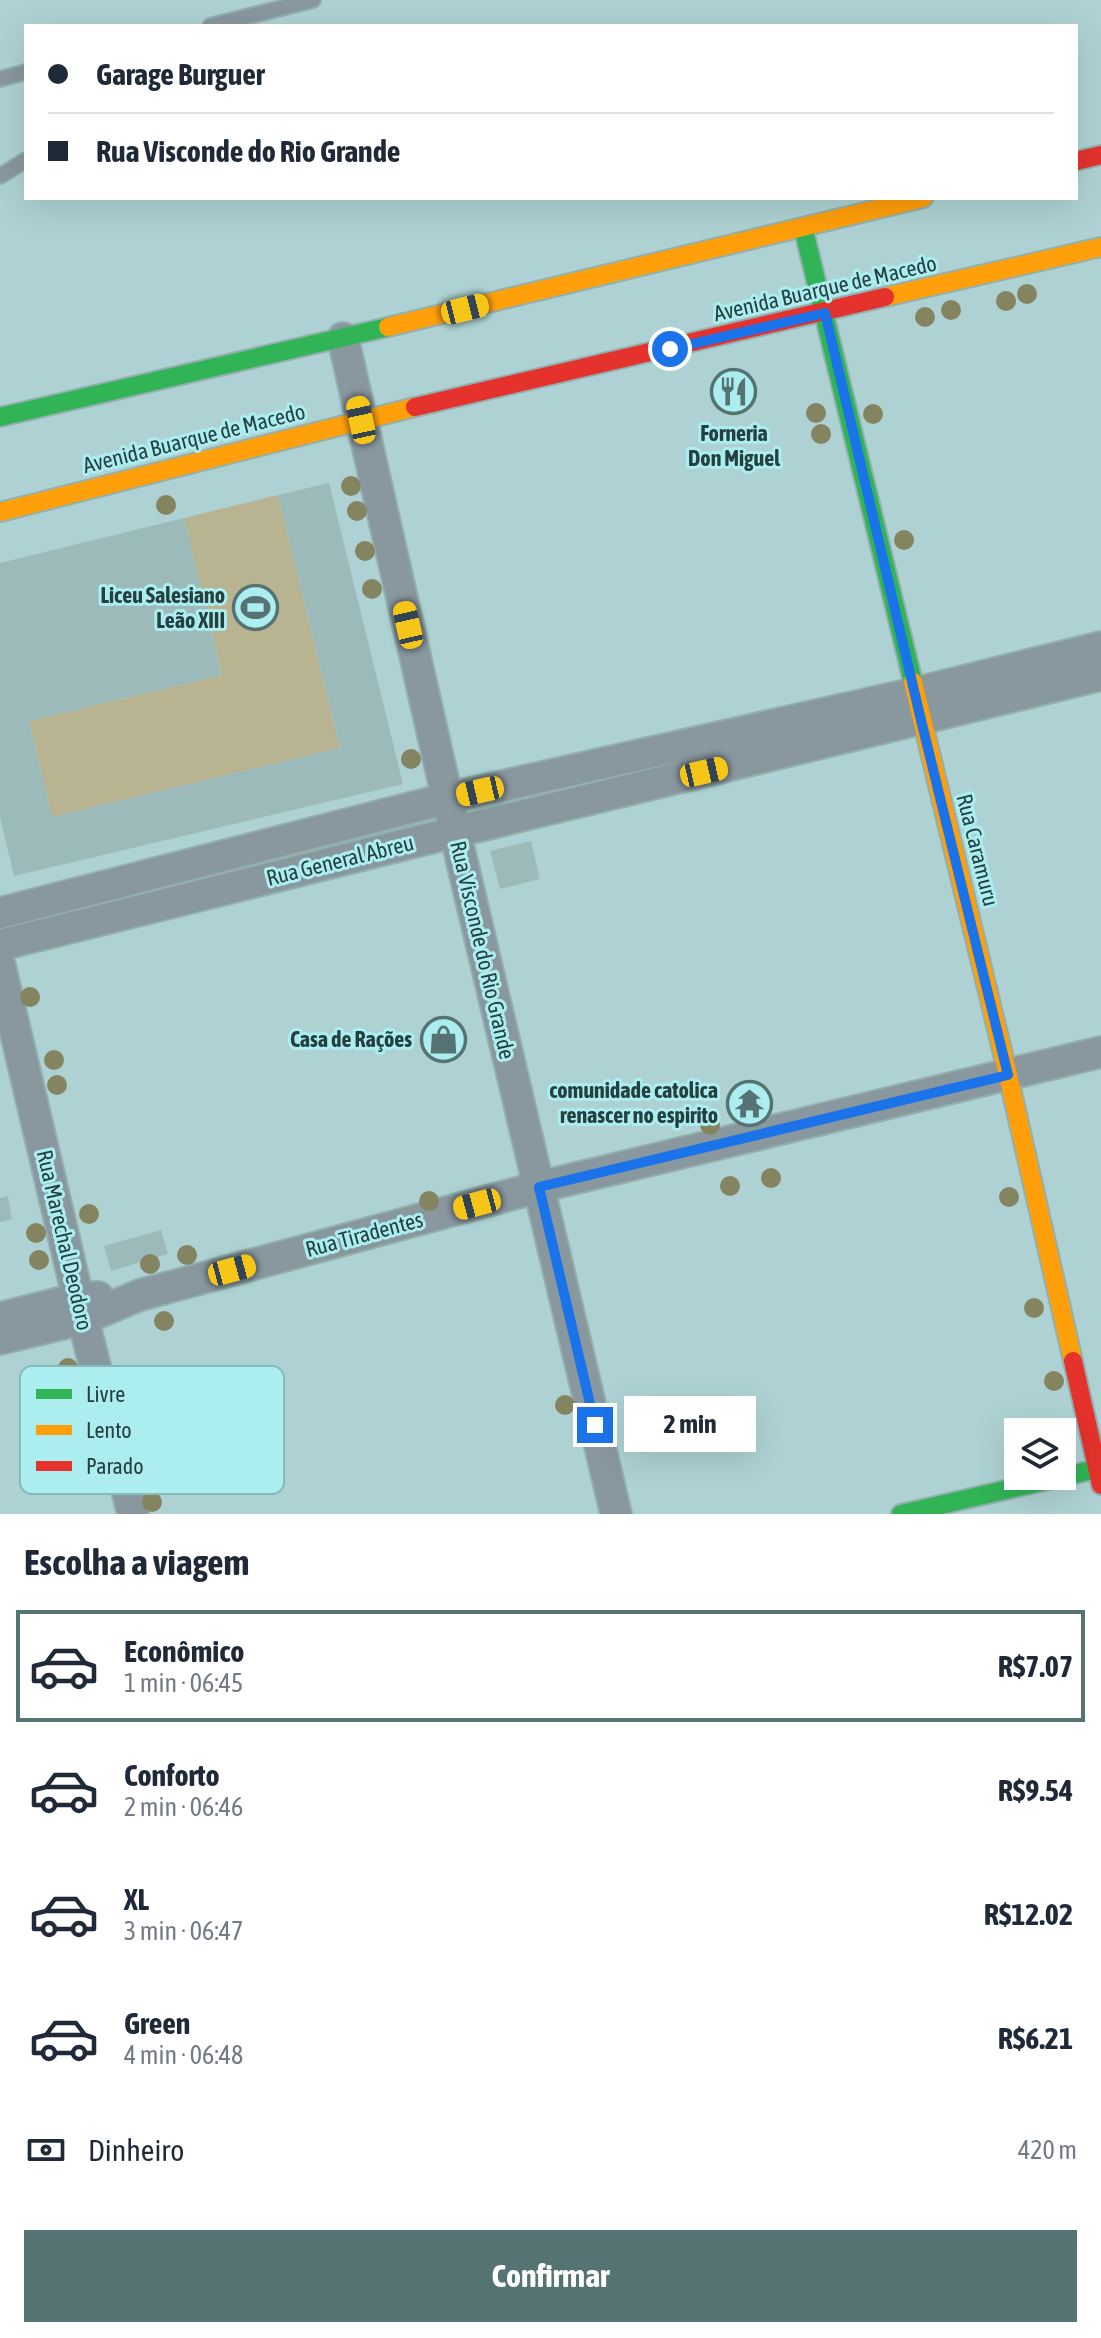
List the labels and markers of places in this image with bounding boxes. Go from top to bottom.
restaurant icon: Forneria Don Miguel [710,368,758,416]
place label: Forneria Don Miguel [688,420,781,471]
place label: Liceu Salesiano Leão XIII [101,582,225,633]
sports icon: Liceu Salesiano Leão XIII [232,584,280,632]
shop icon: Casa de Rações [419,1015,467,1063]
place label: Casa de Rações [290,1026,412,1052]
place label: comunidade catolica renascer no espirito [549,1077,718,1128]
temple icon: comunidade catolica renascer no espirito [725,1079,773,1127]

